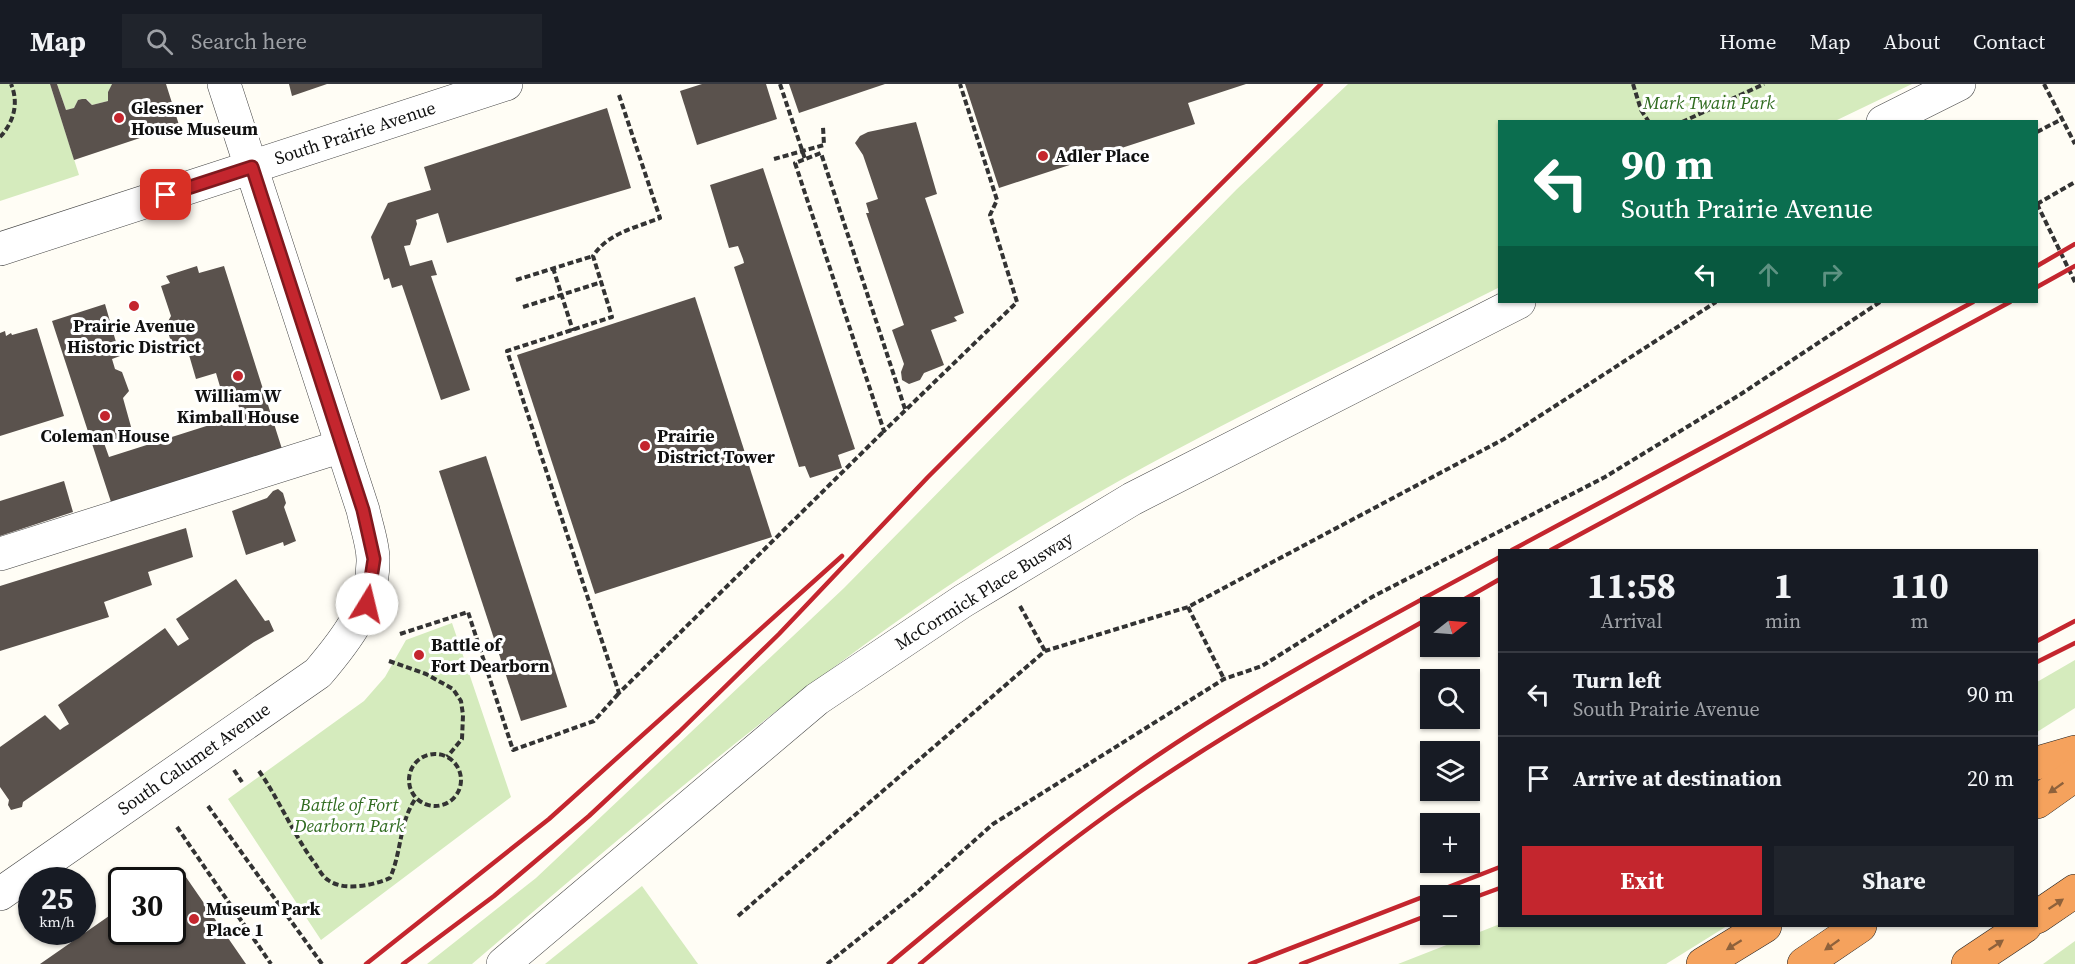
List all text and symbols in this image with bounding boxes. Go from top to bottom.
search box [122,14,542,68]
text: Map [30,22,86,60]
icon: search [143,25,176,58]
text: Search here [191,26,307,56]
text: Home [1719,27,1777,56]
text: Map [1810,27,1851,56]
text: About [1884,27,1940,56]
text: Contact [1973,27,2045,56]
park label: Mark Twain Park [1642,90,1775,115]
place label: Glessner House Museum [131,95,258,141]
street label: South Prairie Avenue [271,95,439,170]
marker: Glessner House Museum [112,111,126,125]
text: 90 m [1621,135,1714,193]
place label: Adler Place [1055,143,1149,168]
icon: left [1522,144,1600,222]
marker: Adler Place [1036,149,1050,163]
pin [140,169,191,220]
icon: arrive [149,178,182,211]
text: South Prairie Avenue [1621,190,1873,227]
icon: left [1689,258,1722,291]
icon: ahead [1752,258,1785,291]
icon: right [1815,258,1848,291]
marker: Prairie Avenue Historic District [127,299,141,313]
place label: Prairie Avenue Historic District [67,313,202,359]
marker: William W Kimball House [231,369,245,383]
place label: William W Kimball House [177,383,299,429]
marker: Coleman House [98,409,112,423]
place label: Coleman House [40,423,170,448]
place label: Prairie District Tower [657,423,776,469]
marker: Prairie District Tower [638,439,652,453]
street label: McCormick Place Busway [890,525,1078,656]
text: 11:58 [1587,561,1676,610]
text: 1 [1773,561,1793,610]
text: 110 [1890,561,1949,610]
position arrow [335,572,399,636]
north arrow [1420,597,1480,657]
map controls [1420,597,1480,945]
text: Arrival [1601,607,1662,635]
text: min [1765,607,1801,635]
text: m [1911,607,1929,635]
place label: Battle of Fort Dearborn [431,632,550,678]
marker: Battle of Fort Dearborn [412,648,426,662]
text: Turn left [1573,665,1661,695]
button: search [1420,669,1480,729]
icon: left [1522,678,1555,711]
text: 90 m [1967,679,2014,709]
text: South Prairie Avenue [1573,695,1760,723]
street label: South Calumet Avenue [112,696,275,821]
button: layers [1420,741,1480,801]
icon: arrive [1522,762,1555,795]
text: Arrive at destination [1573,763,1782,793]
text: 20 m [1967,763,2014,793]
one-way arrow [2048,782,2064,793]
park label: Battle of Fort Dearborn Park [293,792,405,838]
button: + [1420,813,1480,873]
button: Exit [1522,846,1762,915]
button: Share [1774,846,2014,915]
speed limit sign: 30 [108,867,186,945]
text: 25 [41,878,73,919]
button: − [1420,885,1480,945]
place label: Museum Park Place 1 [206,896,320,942]
one-way arrow [2048,899,2064,910]
text: km/h [39,911,75,932]
marker: Museum Park Place 1 [187,912,201,926]
one-way arrow [1726,939,1742,950]
one-way arrow [1824,939,1840,950]
one-way arrow [1988,939,2004,951]

